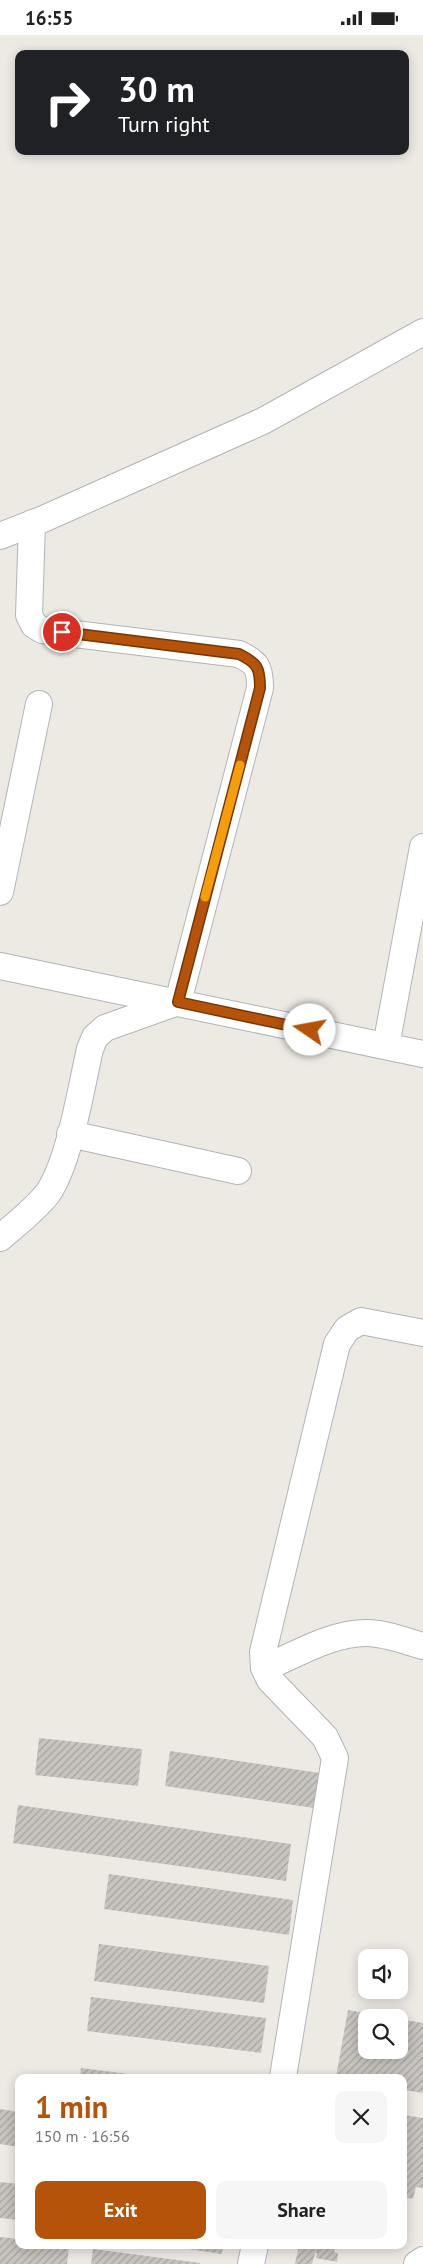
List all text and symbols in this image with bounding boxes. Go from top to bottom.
text: 16:55 [25,6,73,30]
text: 30 m [118,66,195,112]
icon: right [35,70,100,135]
text: Turn right [118,110,210,138]
pin [41,611,83,653]
icon: arrive [48,618,76,646]
position arrow [283,1003,335,1055]
map controls [358,1949,408,2059]
button: sound [358,1949,408,1999]
button: search [358,2009,408,2059]
text: 1 min [35,2087,108,2126]
button: close [335,2091,387,2143]
text: 150 m · 16:56 [35,2126,130,2146]
button: Exit [35,2181,206,2239]
button: Share [216,2181,387,2239]

